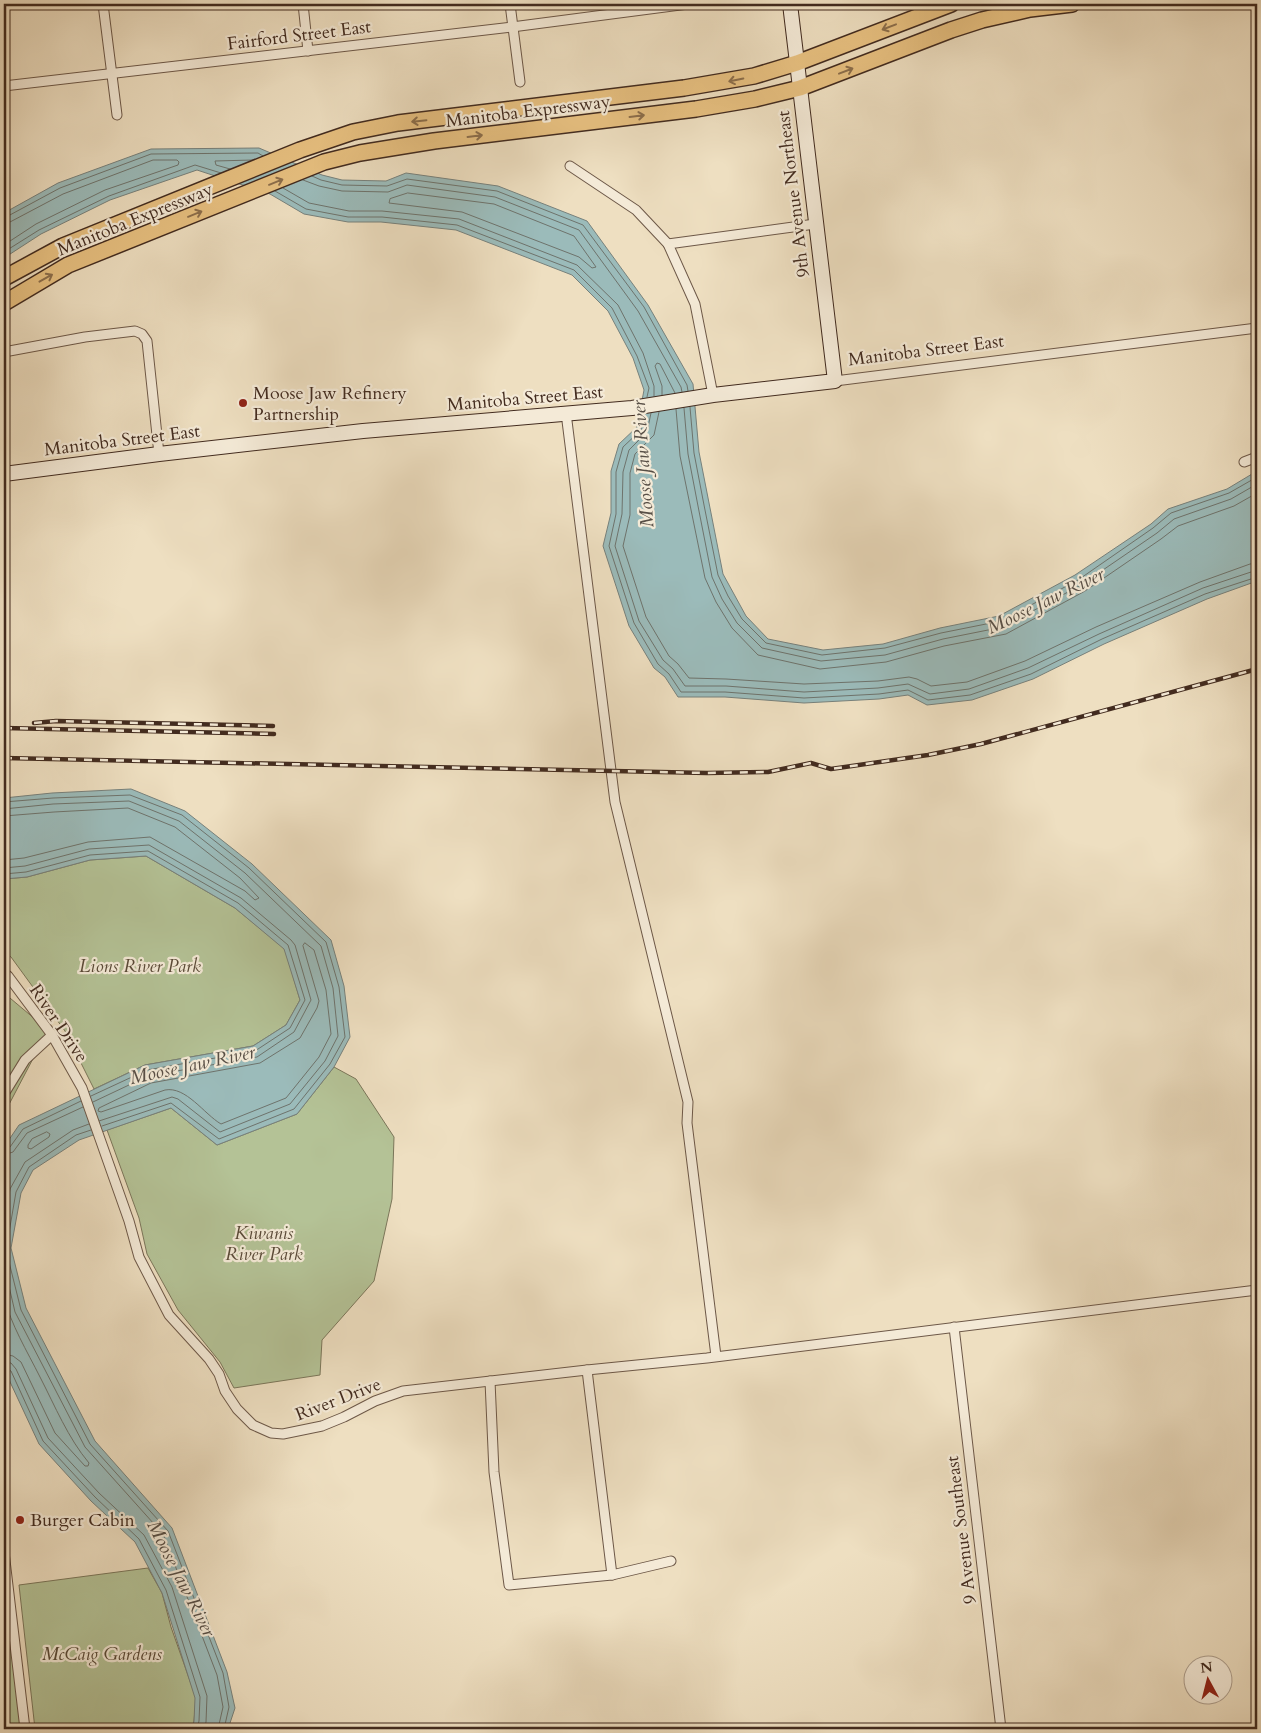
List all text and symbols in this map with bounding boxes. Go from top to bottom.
street label: Fairford Street East [226,14,373,57]
one-way arrow [882,23,897,32]
one-way arrow [837,66,853,75]
one-way arrow [728,75,744,85]
street label: Manitoba Expressway [444,89,612,134]
street label: 9th Avenue Northeast [771,109,816,279]
one-way arrow [628,111,644,121]
one-way arrow [411,116,427,125]
one-way arrow [467,131,483,141]
one-way arrow [268,176,283,186]
street label: Manitoba Expressway [54,177,217,262]
one-way arrow [187,209,202,219]
one-way arrow [38,273,53,283]
street label: Manitoba Street East [847,329,1006,372]
street label: Manitoba Street East [446,379,604,418]
place label: Moose Jaw Refinery Partnership [253,381,407,427]
marker: Moose Jaw Refinery Partnership [237,397,249,409]
water label: Moose Jaw River [626,398,660,529]
street label: Manitoba Street East [43,419,202,462]
water label: Moose Jaw River [982,561,1109,641]
park label: Lions River Park [79,954,201,979]
street label: River Drive [23,979,94,1067]
water label: Moose Jaw River [127,1039,258,1091]
park label: Kiwanis River Park [225,1221,303,1267]
street label: River Drive [292,1372,385,1427]
street label: 9 Avenue Southeast [940,1454,983,1605]
place label: Burger Cabin [30,1508,136,1533]
marker: Burger Cabin [14,1514,26,1526]
water label: Moose Jaw River [140,1516,222,1642]
park label: McCaig Gardens [42,1642,162,1667]
north arrow [1184,1656,1234,1706]
text: N [1199,1657,1214,1678]

